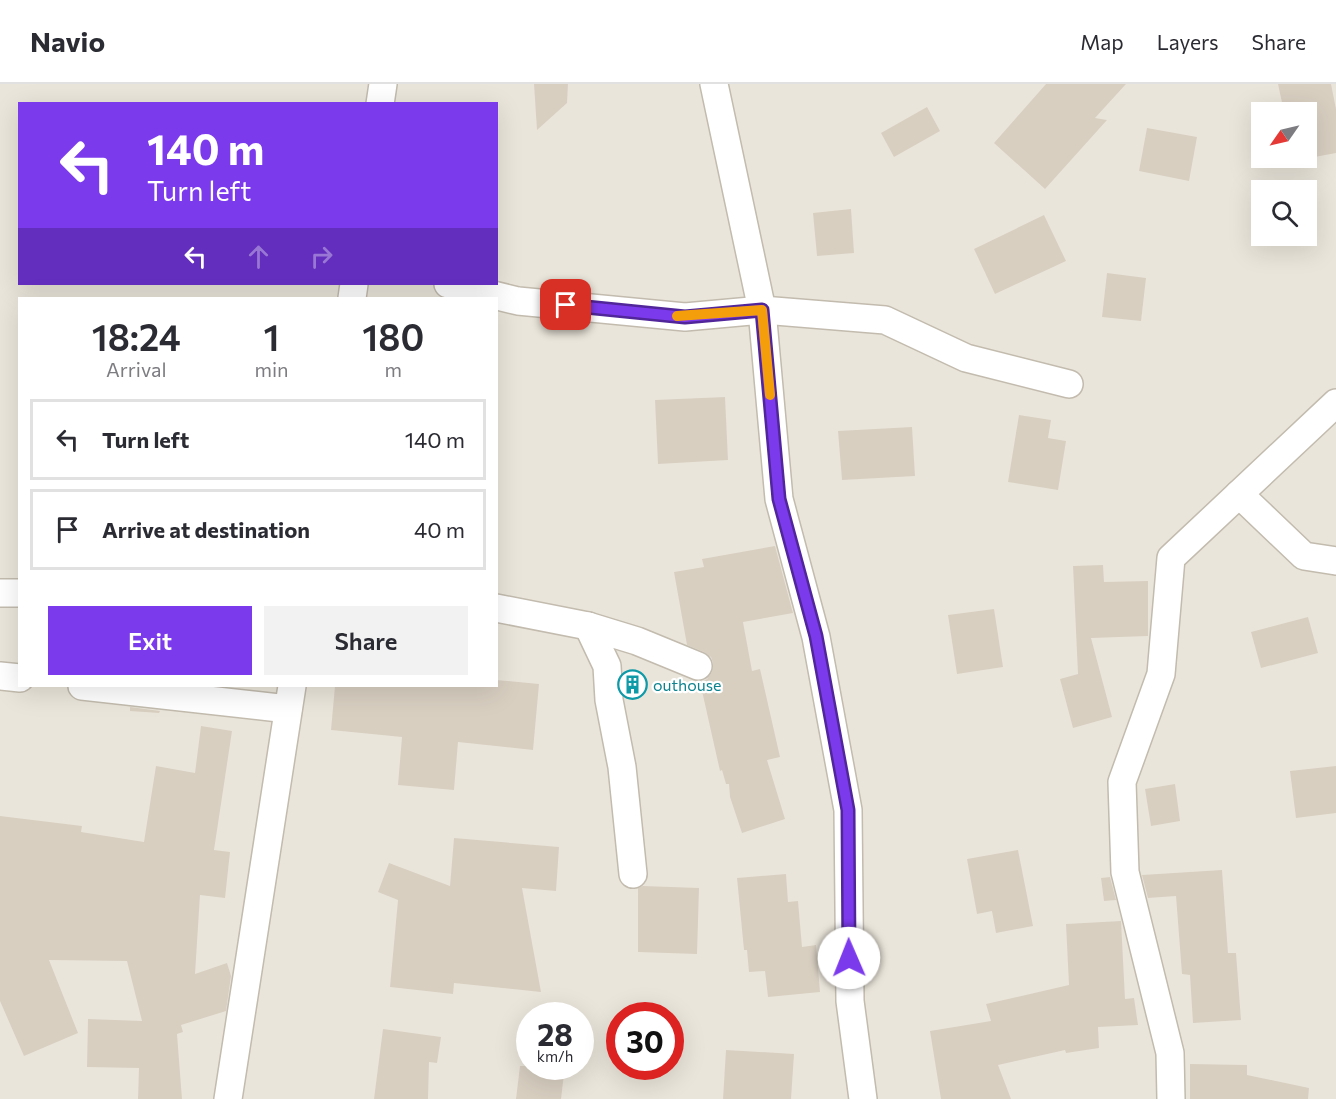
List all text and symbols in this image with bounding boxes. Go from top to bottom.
text: Navio [30,24,105,58]
text: Map [1080,29,1124,54]
text: Layers [1157,29,1219,54]
text: Share [1252,29,1306,54]
north arrow [1251,102,1317,168]
map controls [1251,102,1317,246]
text: 140 m [147,122,264,174]
icon: left [48,126,126,204]
text: Turn left [147,174,251,207]
button: search [1251,180,1317,246]
icon: left [179,240,212,273]
icon: ahead [242,240,275,273]
icon: right [305,240,338,273]
pin [540,279,591,330]
icon: arrive [549,288,582,321]
text: 18:24 [92,314,181,358]
text: 1 [264,314,280,358]
text: 180 [362,314,424,358]
text: Arrival [106,357,167,381]
text: min [255,357,289,381]
text: m [385,357,402,381]
icon: left [51,423,84,456]
text: Turn left [102,426,189,453]
text: 140 m [405,426,465,453]
icon: arrive [51,513,84,546]
text: Arrive at destination [102,516,310,543]
text: 40 m [414,516,465,543]
button: Exit [48,606,252,675]
button: Share [264,606,468,675]
building icon: outhouse [616,669,648,701]
place label: outhouse [653,675,721,694]
position arrow [817,926,881,990]
speed limit sign: 30 [606,1002,684,1080]
text: 28 [537,1015,573,1052]
text: km/h [537,1047,573,1065]

